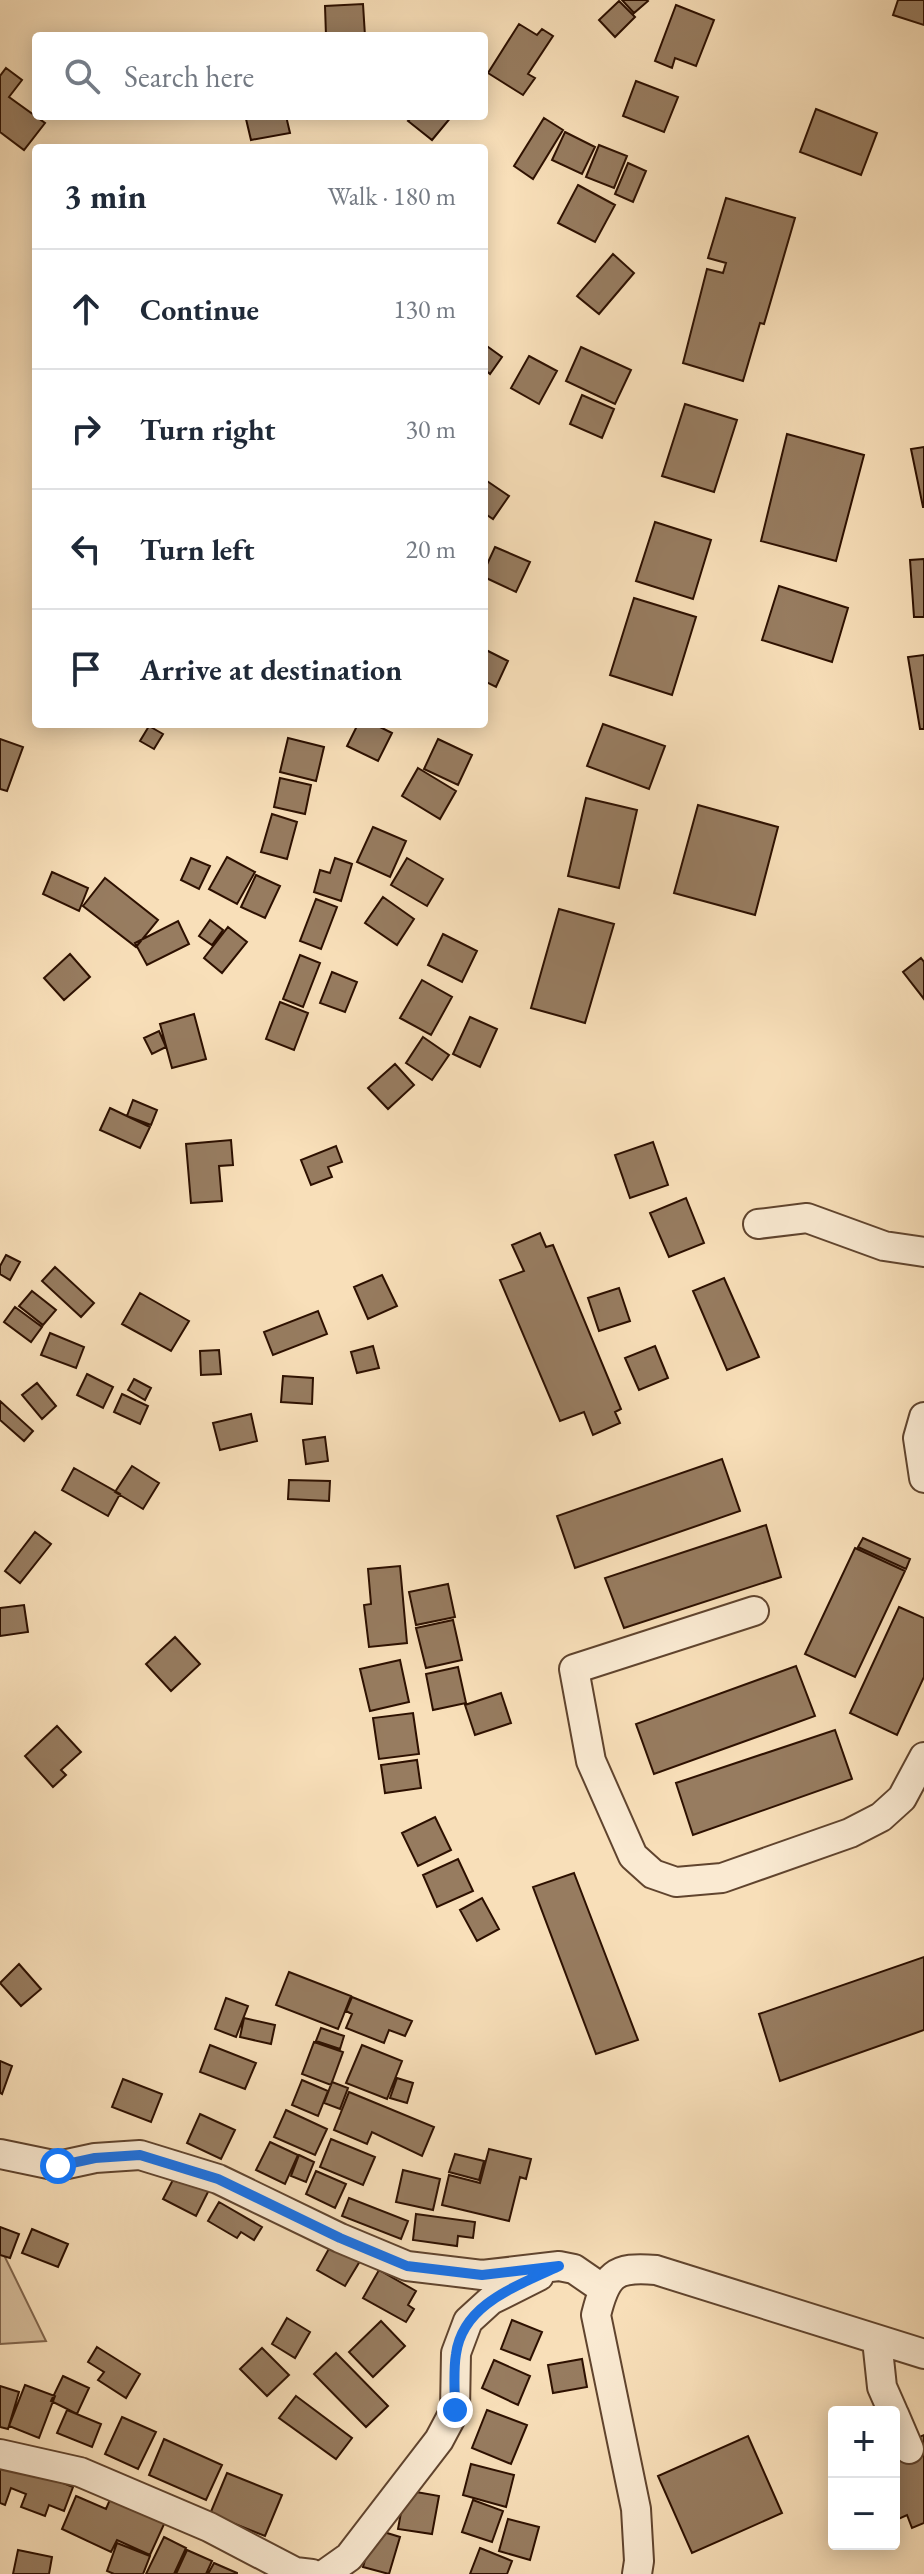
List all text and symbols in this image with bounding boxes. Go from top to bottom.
search box [32,32,488,120]
icon: search [60,54,104,98]
text: Search here [124,57,254,96]
text: 3 min [64,174,147,218]
text: Walk · 180 m [328,179,456,213]
icon: ahead [64,287,108,331]
text: Continue [140,290,259,329]
text: 130 m [393,292,456,326]
icon: right [64,407,108,451]
text: Turn right [140,410,276,449]
text: 30 m [406,412,456,446]
icon: left [64,527,108,571]
text: Turn left [140,530,254,569]
text: 20 m [406,532,456,566]
icon: arrive [64,647,108,691]
text: Arrive at destination [140,650,402,689]
route start [40,2148,76,2184]
route end [437,2392,473,2428]
map controls [828,2406,900,2550]
button: + [828,2406,900,2478]
button: − [828,2478,900,2550]

